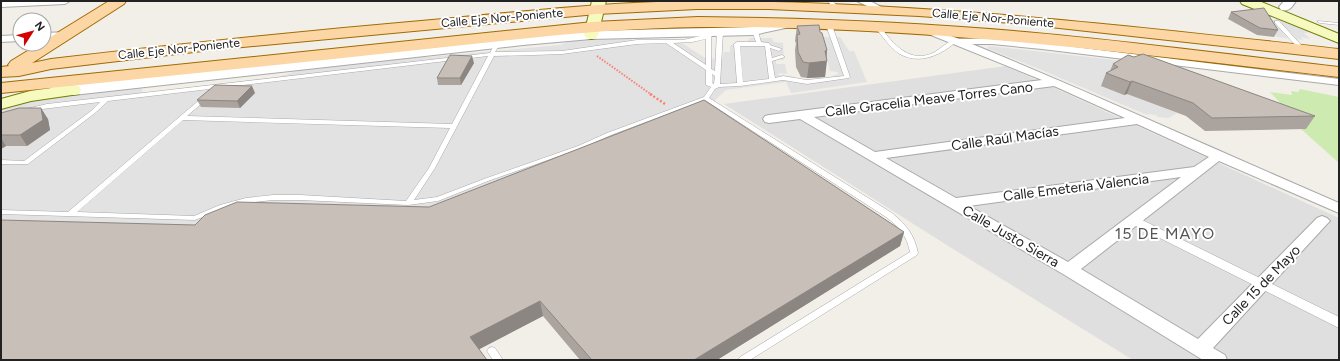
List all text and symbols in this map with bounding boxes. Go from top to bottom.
street label: Calle Eje Nor-Poniente [440,6,564,30]
street label: Calle Eje Nor-Poniente [931,6,1055,30]
north arrow [12,12,52,52]
text: N [32,19,47,34]
street label: Calle Eje Nor-Poniente [117,36,241,62]
street label: Calle Gracelia Meave Torres Cano [824,78,1034,121]
street label: Calle Raúl Macías [950,123,1060,154]
street label: Calle Emeteria Valencia [1002,170,1150,205]
street label: Calle Justo Sierra [959,202,1062,271]
district label: 15 DE MAYO [1115,224,1215,243]
street label: Calle 15 de Mayo [1219,242,1304,329]

